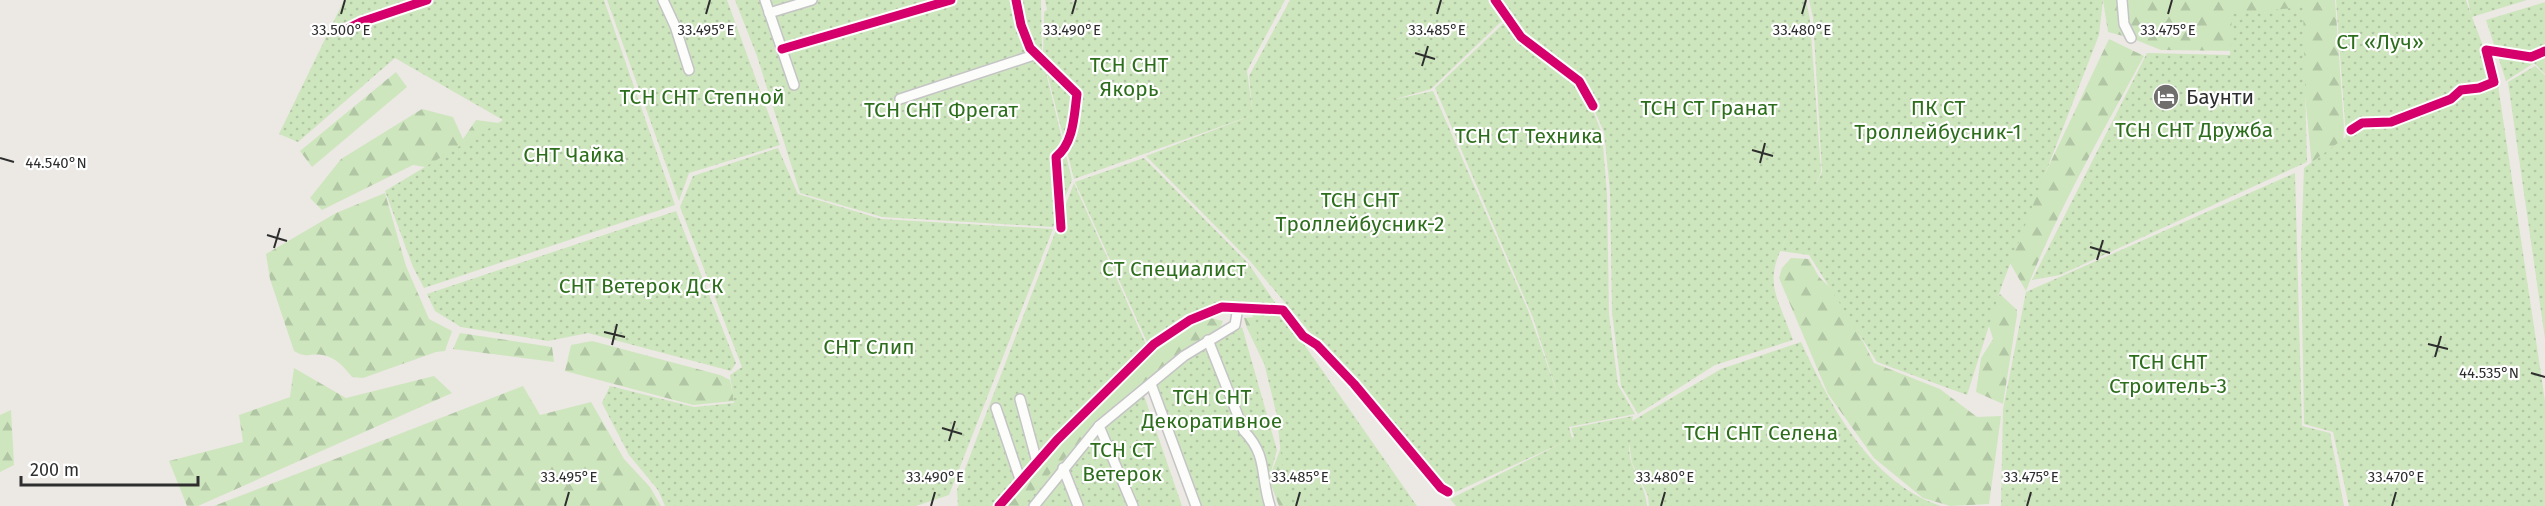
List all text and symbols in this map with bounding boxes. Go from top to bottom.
text: 33.500°E [312,21,370,39]
text: 33.495°E [678,21,734,39]
text: 33.490°E [1043,21,1101,39]
text: 33.485°E [1408,21,1466,39]
text: 33.480°E [1773,21,1831,39]
text: 33.475°E [2140,21,2196,39]
park label: СТ «Луч» [2336,29,2424,55]
park label: ТСН СНТ Якорь [1090,52,1168,102]
hotel icon: Баунти [2151,82,2181,112]
park label: ТСН СНТ Степной [620,84,785,110]
place label: Баунти [2186,84,2254,110]
park label: ТСН СТ Гранат [1641,95,1778,121]
park label: ПК СТ Троллейбусник-1 [1854,95,2022,145]
park label: ТСН СНТ Фрегат [864,97,1019,123]
park label: ТСН СНТ Дружба [2115,117,2273,143]
park label: ТСН СТ Техника [1455,123,1603,149]
park label: СНТ Чайка [523,142,625,168]
text: 44.540°N [25,154,87,172]
park label: ТСН СНТ Троллейбусник-2 [1276,187,1444,237]
park label: СТ Специалист [1102,256,1246,282]
park label: СНТ Ветерок ДСК [559,273,724,299]
park label: СНТ Слип [823,334,915,360]
park label: ТСН СНТ Строитель-3 [2109,349,2227,399]
text: 44.535°N [2459,364,2519,382]
park label: ТСН СНТ Декоративное [1141,384,1282,434]
park label: ТСН СНТ Селена [1684,420,1838,446]
park label: ТСН СТ Ветерок [1082,437,1162,487]
scale bar [21,449,198,487]
text: 200 m [30,459,79,481]
text: 33.495°E [541,468,597,486]
text: 33.490°E [906,468,964,486]
text: 33.485°E [1271,468,1329,486]
text: 33.480°E [1636,468,1694,486]
text: 33.475°E [2003,468,2059,486]
text: 33.470°E [2368,468,2424,486]

